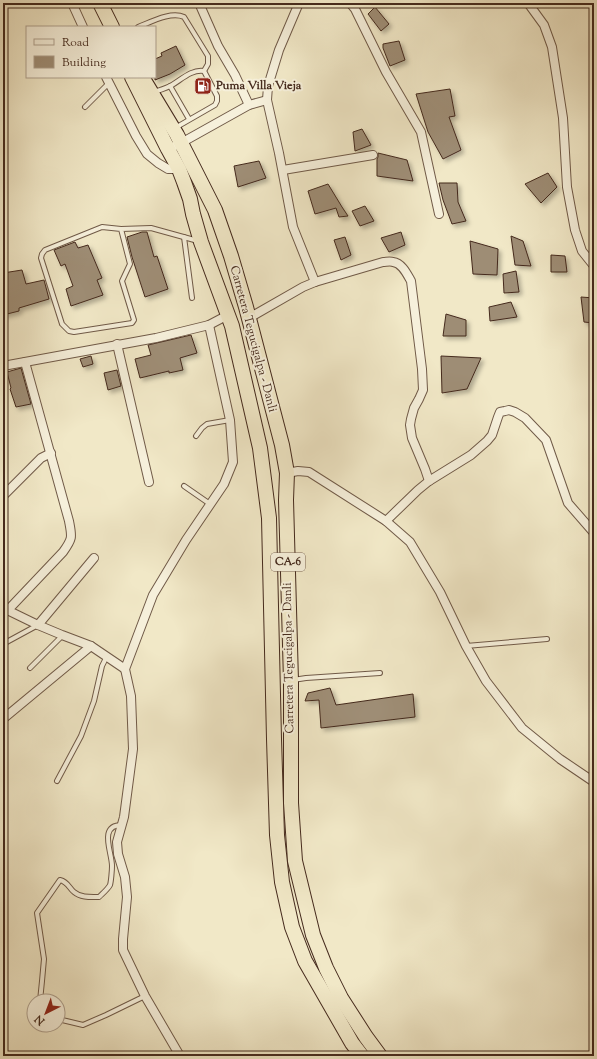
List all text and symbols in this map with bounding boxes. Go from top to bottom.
legend [26,26,156,78]
text: Road [62,34,89,52]
text: Building [62,54,106,72]
fuel station icon: Puma Villa Vieja [193,76,213,96]
place label: Puma Villa Vieja [215,77,302,95]
street label: Carretera Tegucigalpa - Danli [225,264,281,415]
road number: CA-6 [271,553,305,571]
street label: Carretera Tegucigalpa - Danli [279,582,299,734]
north arrow [26,993,66,1033]
text: N [31,1011,49,1029]

